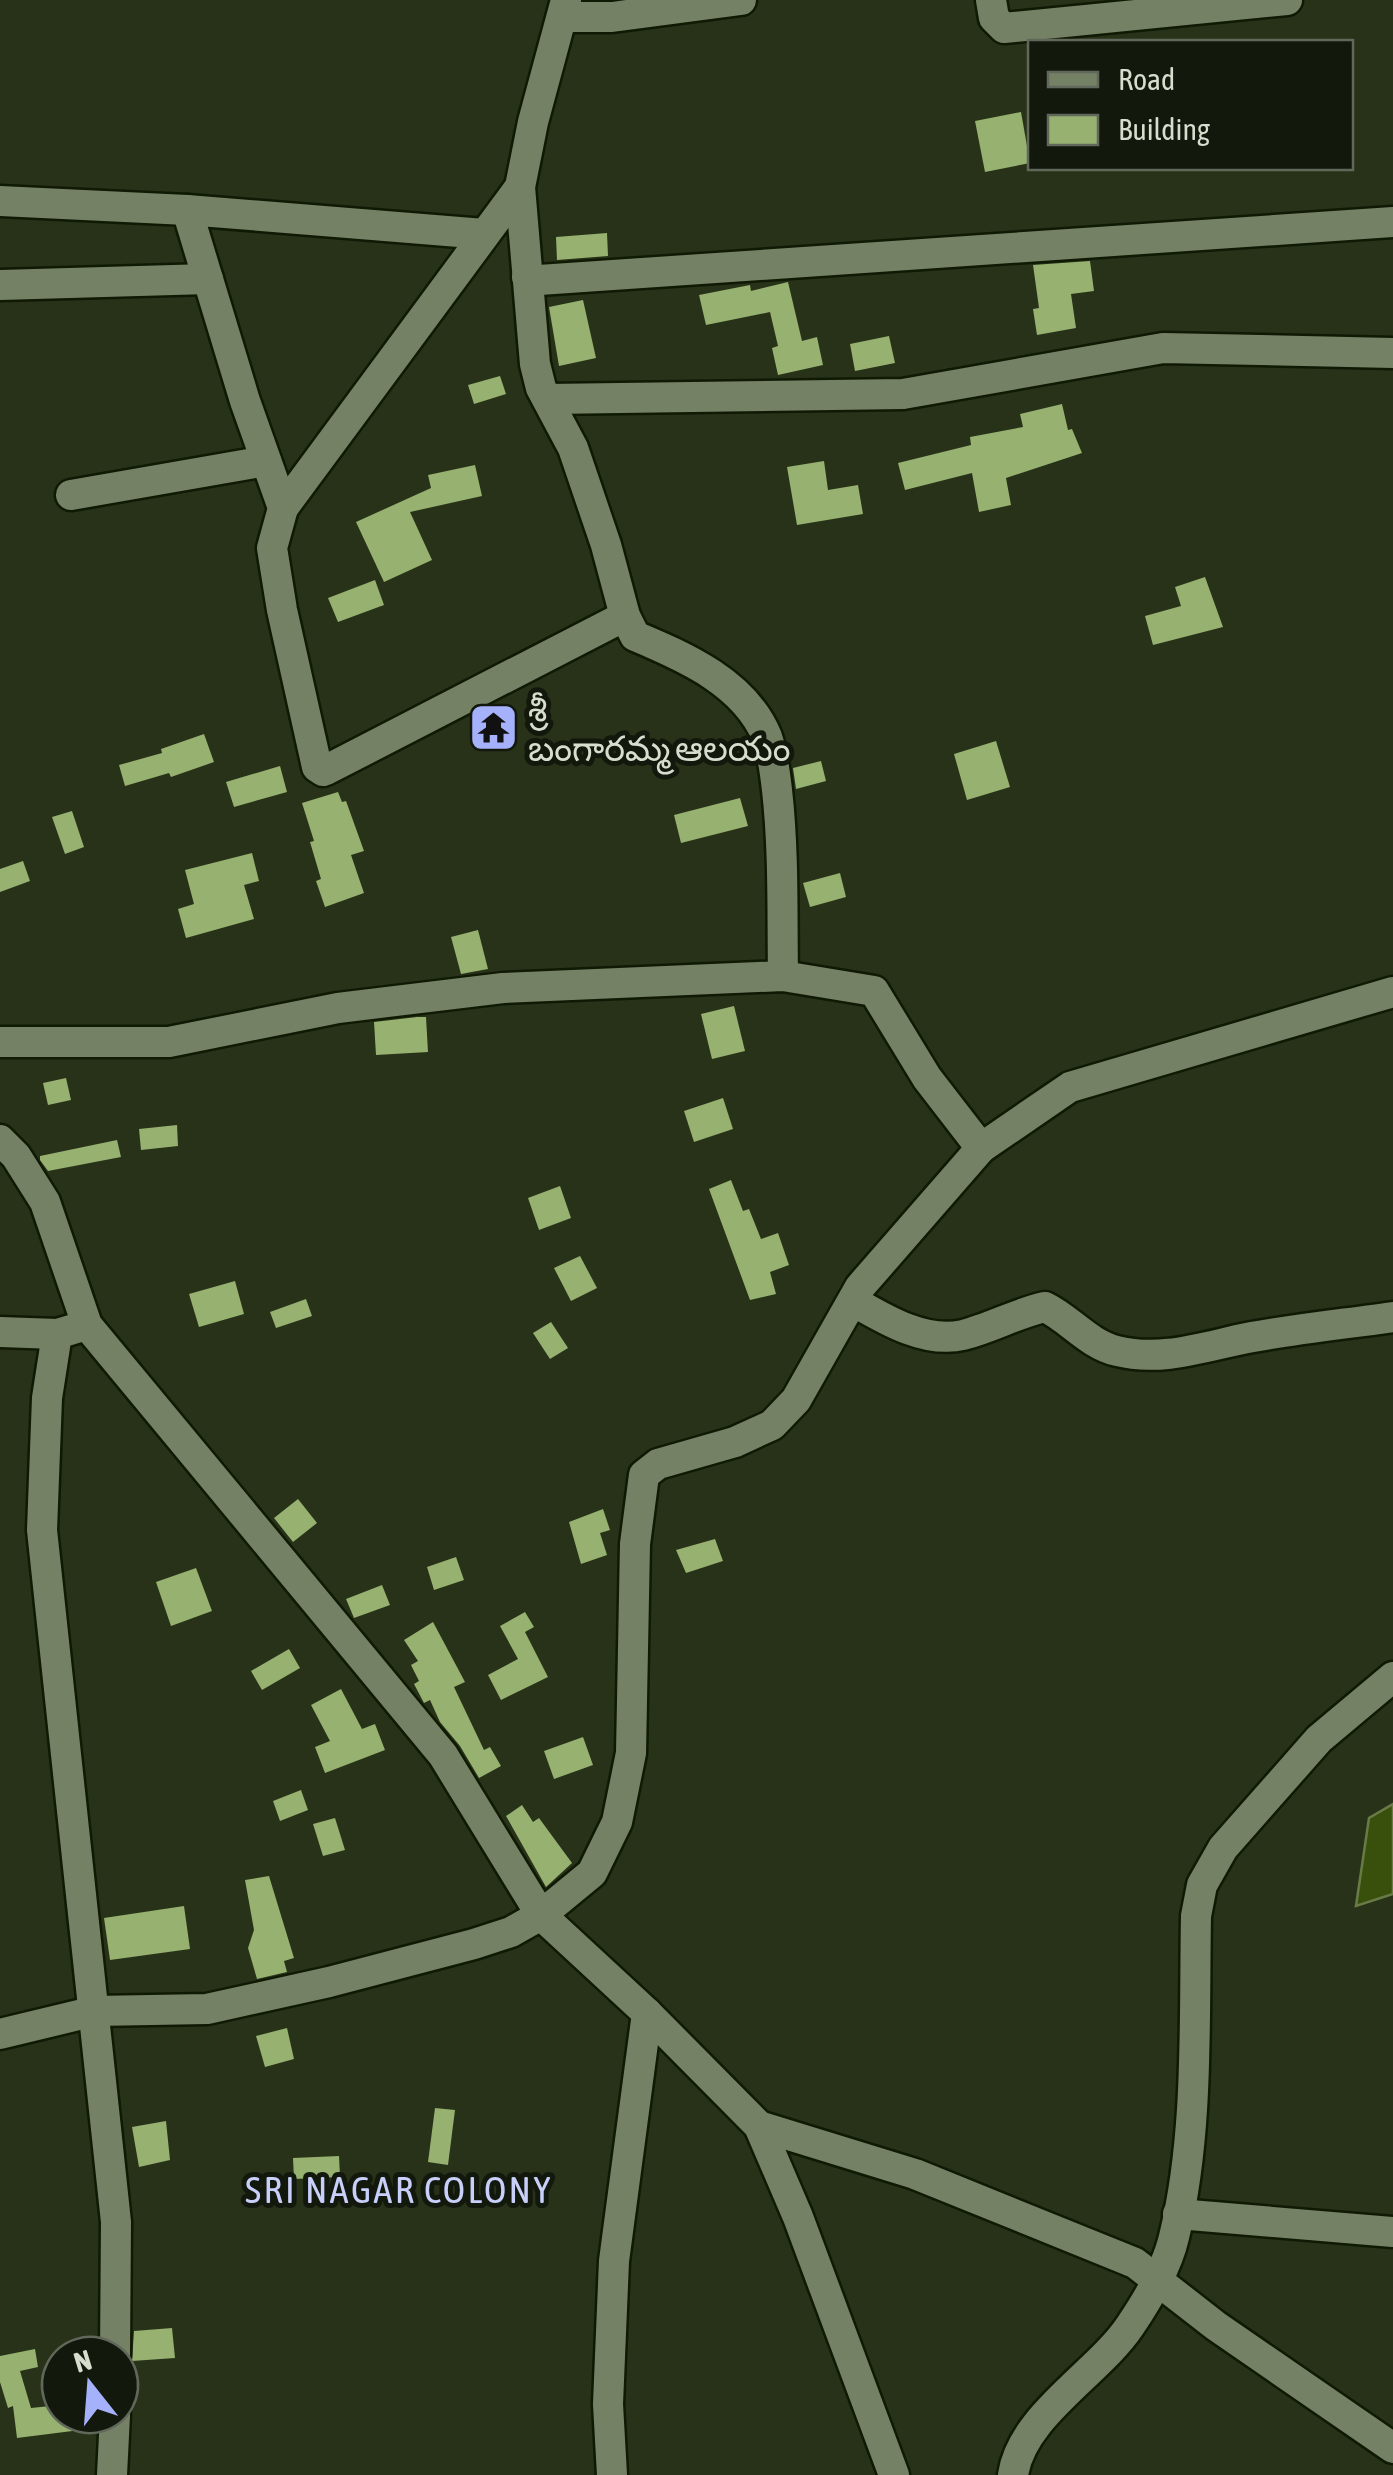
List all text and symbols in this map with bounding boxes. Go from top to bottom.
legend [1028,40,1353,170]
text: Road [1118,62,1175,96]
text: Building [1118,112,1210,146]
place label: శ్రీ బంగారమ్మ ఆలయం [528,688,791,775]
temple icon: శ్రీ బంగారమ్మ ఆలయం [467,702,519,754]
district label: SRI NAGAR COLONY [245,2168,553,2211]
north arrow [40,2335,140,2435]
text: N [70,2343,95,2379]

